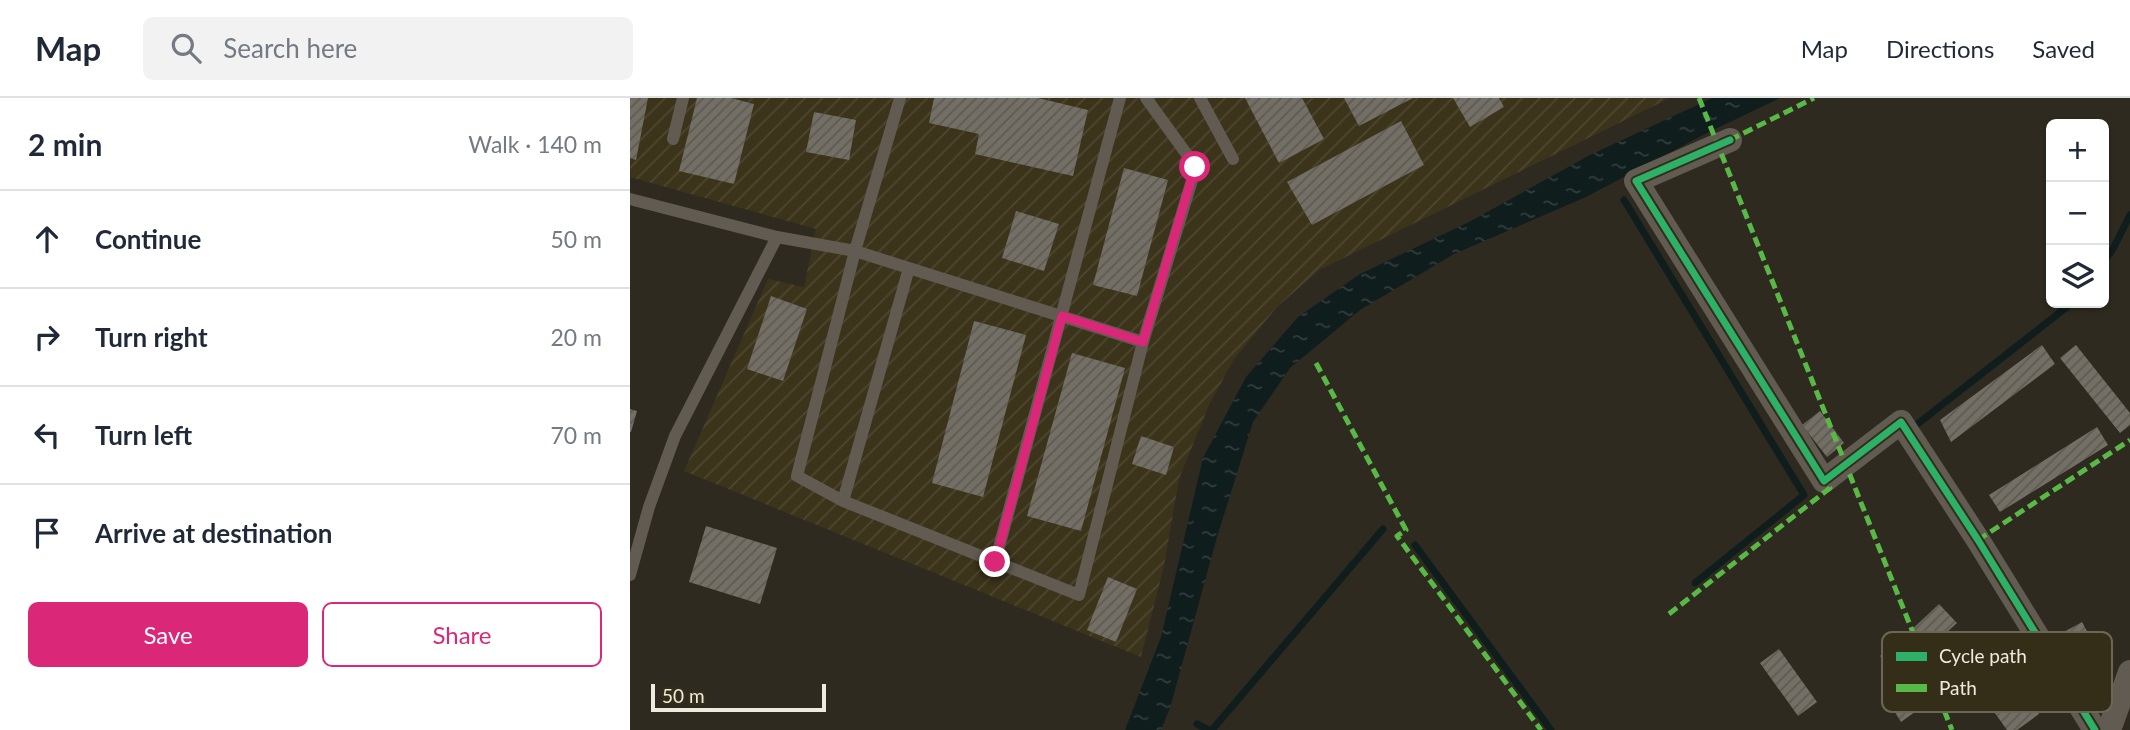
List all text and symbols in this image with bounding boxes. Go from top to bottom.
search box [143,17,633,80]
text: Map [35,28,101,68]
icon: search [167,29,205,67]
text: Search here [223,32,357,64]
text: Map [1801,34,1848,63]
text: Directions [1886,34,1994,63]
text: Saved [2032,34,2095,63]
map controls [2046,119,2109,308]
button: + [2046,119,2109,182]
text: 2 min [28,126,102,162]
text: Walk · 140 m [468,130,602,158]
route start [1179,151,1210,182]
button: − [2046,182,2109,245]
icon: ahead [28,220,66,258]
text: Continue [95,223,201,255]
text: 50 m [551,225,602,253]
button: layers [2046,245,2109,308]
icon: right [28,318,66,356]
text: Turn right [95,321,208,353]
text: 20 m [551,323,602,351]
icon: left [28,416,66,454]
text: Turn left [95,419,192,451]
text: 70 m [551,421,602,449]
icon: arrive [28,514,66,552]
text: Arrive at destination [95,517,332,549]
route end [979,546,1010,577]
button: Save [28,602,308,667]
button: Share [322,602,602,667]
legend [1882,632,2112,712]
text: Cycle path [1939,644,2027,667]
text: Path [1939,676,1977,699]
scale bar [651,681,826,713]
text: 50 m [662,684,705,707]

